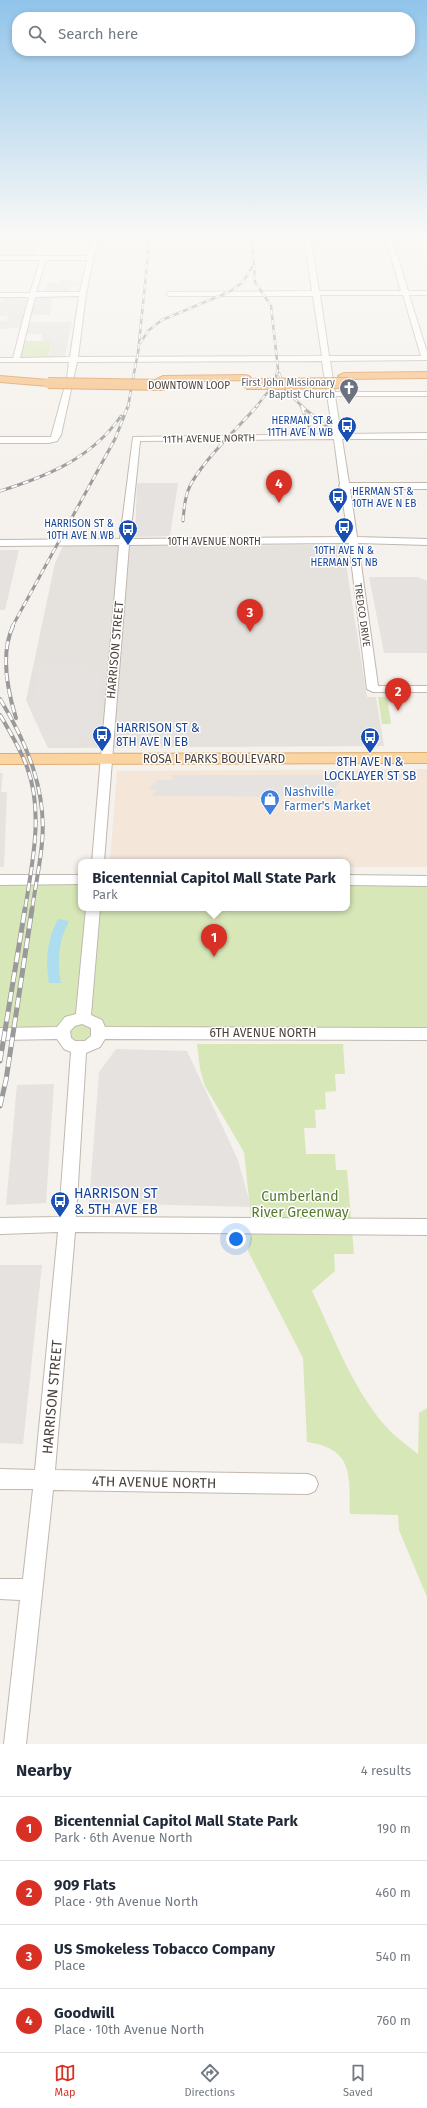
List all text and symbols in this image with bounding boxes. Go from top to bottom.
search box [12,12,415,56]
icon: search [26,23,48,45]
text: Search here [58,25,138,43]
place label: First John Missionary Baptist Church [241,377,335,401]
church icon: First John Missionary Baptist Church [338,377,360,405]
street label: DOWNTOWN LOOP [148,380,230,392]
place label: HERMAN ST & 11TH AVE N WB [267,415,333,439]
bus stop icon: HERMAN ST & 11TH AVE N WB [336,415,358,443]
street label: 11TH AVENUE NORTH [163,432,255,446]
pin: 4 [266,470,292,503]
bus stop icon: HERMAN ST & 10TH AVE N EB [327,486,349,514]
place label: HERMAN ST & 10TH AVE N EB [352,486,416,510]
bus stop icon: 10TH AVE N & HERMAN ST NB [333,516,355,544]
place label: HARRISON ST & 10TH AVE N WB [44,518,114,542]
bus stop icon: HARRISON ST & 10TH AVE N WB [117,518,139,546]
street label: 10TH AVENUE NORTH [167,536,261,548]
place label: 10TH AVE N & HERMAN ST NB [310,545,378,569]
street label: TREDCO DRIVE [352,582,372,648]
pin: 3 [237,599,263,632]
street label: HARRISON STREET [104,600,126,699]
pin: 2 [385,678,411,711]
place label: HARRISON ST & 8TH AVE N EB [116,721,200,749]
bus stop icon: HARRISON ST & 8TH AVE N EB [91,724,113,752]
bus stop icon: 8TH AVE N & LOCKLAYER ST SB [359,726,381,754]
street label: ROSA L PARKS BOULEVARD [143,752,286,766]
place label: 8TH AVE N & LOCKLAYER ST SB [324,755,416,783]
place label: Nashville Farmer's Market [284,785,371,813]
shop icon: Nashville Farmer's Market [259,788,281,816]
popup [78,859,350,911]
text: Bicentennial Capitol Mall State Park [92,869,336,887]
text: Park [92,887,118,902]
pin: 1 [201,924,227,957]
street label: 6TH AVENUE NORTH [210,1026,316,1040]
place label: HARRISON ST & 5TH AVE EB [74,1185,159,1218]
park label: Cumberland River Greenway [251,1188,349,1221]
bus stop icon: HARRISON ST & 5TH AVE EB [49,1190,71,1218]
your location [226,1229,246,1249]
street label: HARRISON STREET [39,1339,66,1455]
street label: 4TH AVENUE NORTH [92,1473,216,1492]
text: Nearby [16,1760,71,1781]
text: 4 results [361,1763,411,1778]
text: Bicentennial Capitol Mall State Park [54,1812,298,1830]
text: 1 [26,1821,32,1836]
text: 190 m [377,1821,411,1836]
text: Park · 6th Avenue North [54,1830,193,1845]
text: 909 Flats [54,1876,116,1894]
text: 2 [26,1885,32,1900]
text: 460 m [375,1885,411,1900]
text: Place · 9th Avenue North [54,1894,198,1909]
text: US Smokeless Tobacco Company [54,1940,275,1958]
text: 3 [26,1949,32,1964]
text: 540 m [376,1949,411,1964]
text: Place [54,1958,85,1973]
text: Goodwill [54,2004,115,2022]
text: 4 [25,2013,33,2028]
text: 760 m [377,2013,411,2028]
text: Place · 10th Avenue North [54,2022,204,2037]
tab: Map [54,2062,76,2099]
tab: Directions [184,2062,235,2099]
tab: Saved [343,2062,373,2099]

